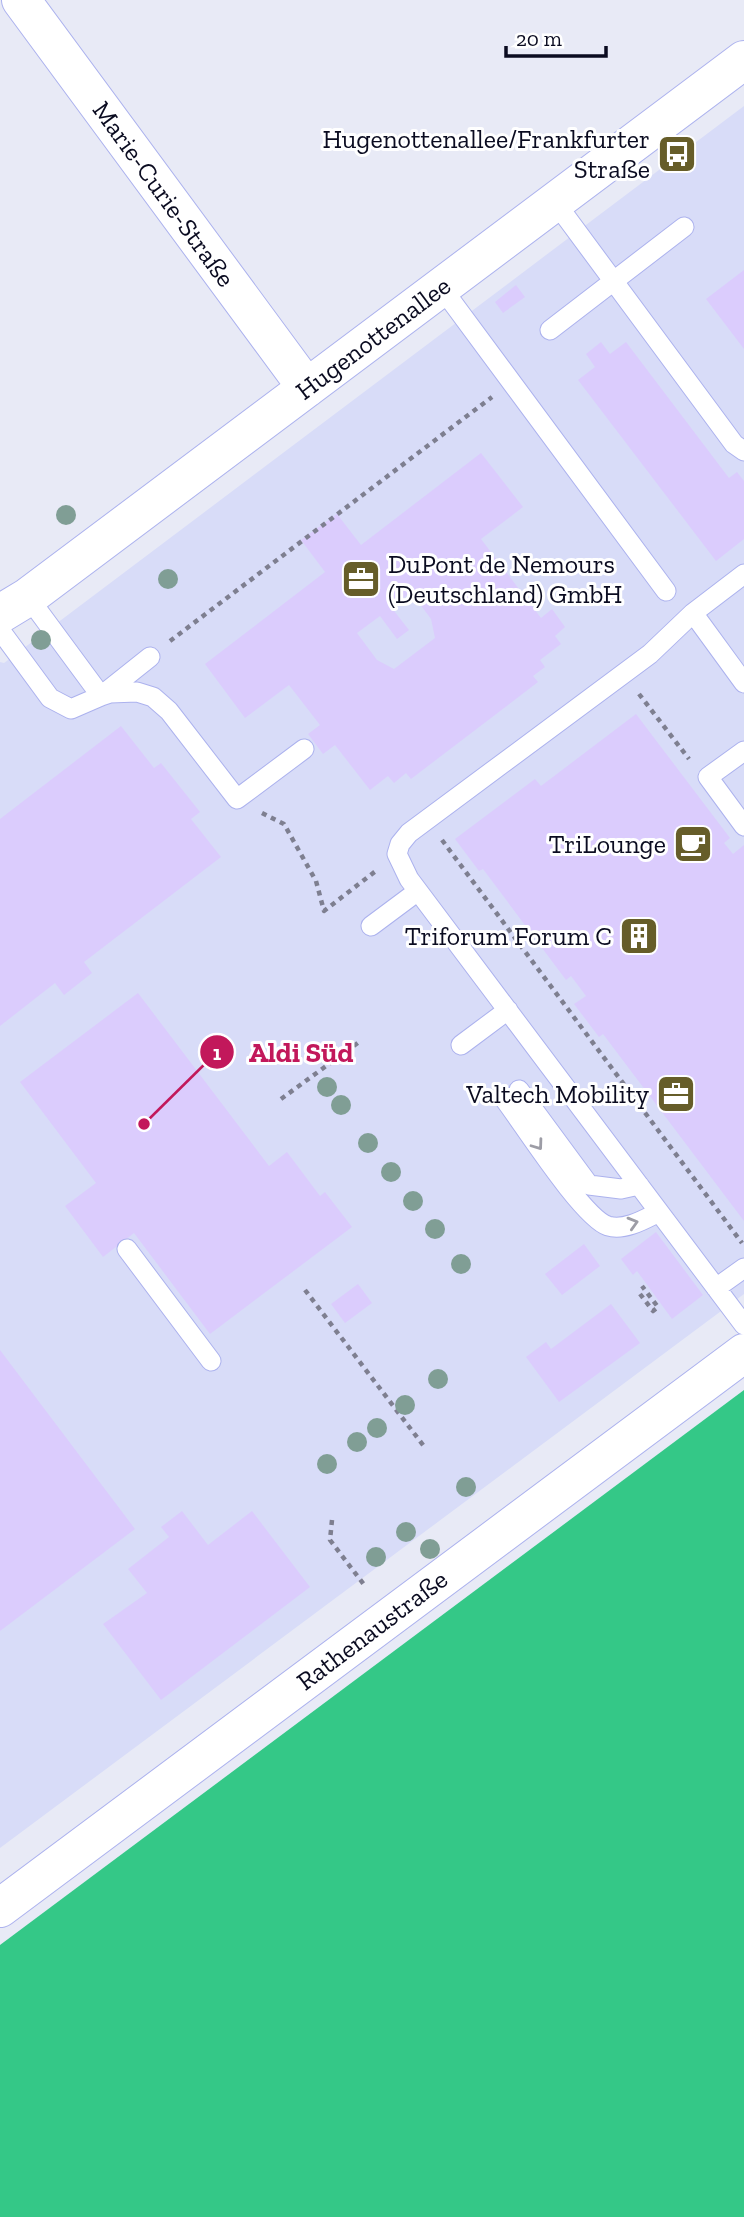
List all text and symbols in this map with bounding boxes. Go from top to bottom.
scale bar [506,14,606,58]
text: 20 m [516,26,562,51]
street label: Marie-Curie-Straße [86,95,242,293]
place label: Hugenottenallee/Frankfurter Straße [323,123,650,185]
bus stop icon: Hugenottenallee/Frankfurter Straße [656,133,698,175]
street label: Hugenottenallee [289,269,457,407]
place label: DuPont de Nemours (Deutschland) GmbH [388,548,622,610]
office icon: DuPont de Nemours (Deutschland) GmbH [340,558,382,600]
cafe icon: TriLounge [672,823,714,865]
place label: TriLounge [549,828,666,860]
building icon: Triforum Forum C [618,915,660,957]
place label: Triforum Forum C [405,920,612,952]
callout: Aldi Süd [200,1028,368,1077]
text: Aldi Süd [249,1036,353,1069]
text: 1 [213,1040,222,1065]
office icon: Valtech Mobility [655,1073,697,1115]
place label: Valtech Mobility [465,1078,650,1110]
one-way arrow [530,1137,542,1150]
one-way arrow [626,1217,638,1231]
street label: Rathenaustraße [290,1563,454,1697]

